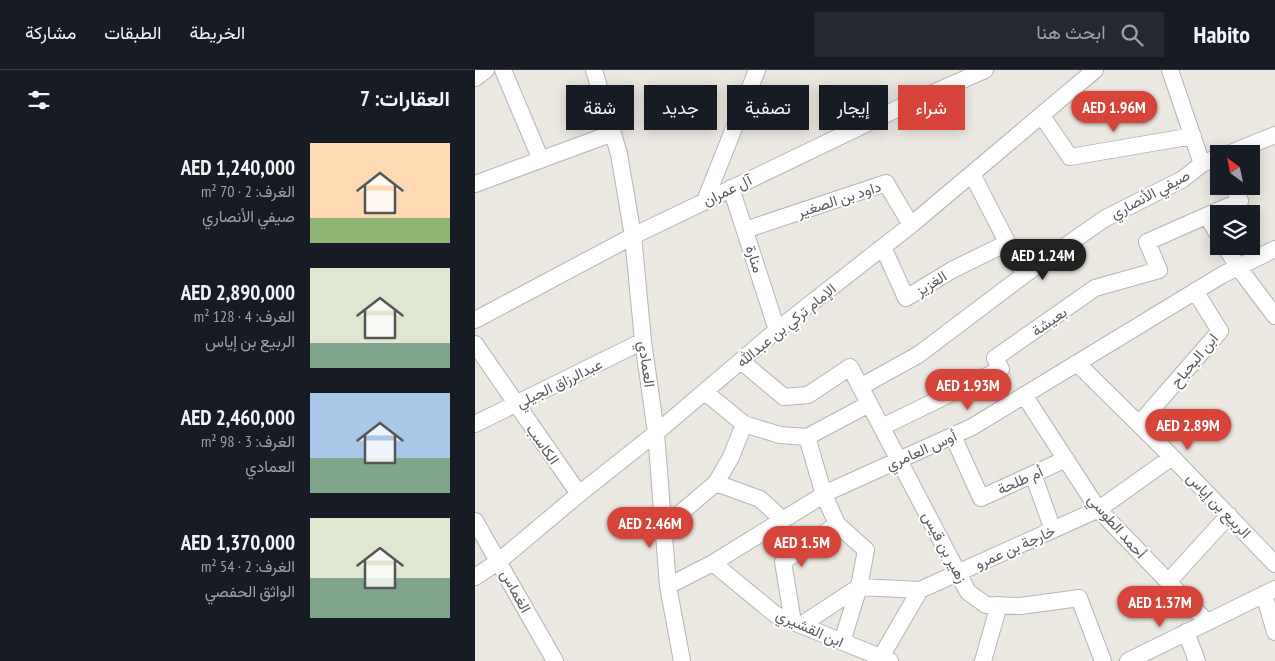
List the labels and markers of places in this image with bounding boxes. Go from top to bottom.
pin: AED 1.96M [1057,90,1171,133]
pin: AED 1.24M [986,238,1100,281]
pin: AED 1.93M [911,368,1025,411]
pin: AED 2.89M [1131,408,1245,451]
pin: AED 2.46M [593,506,707,549]
pin: AED 1.5M [750,526,854,568]
pin: AED 1.37M [1103,586,1217,628]

